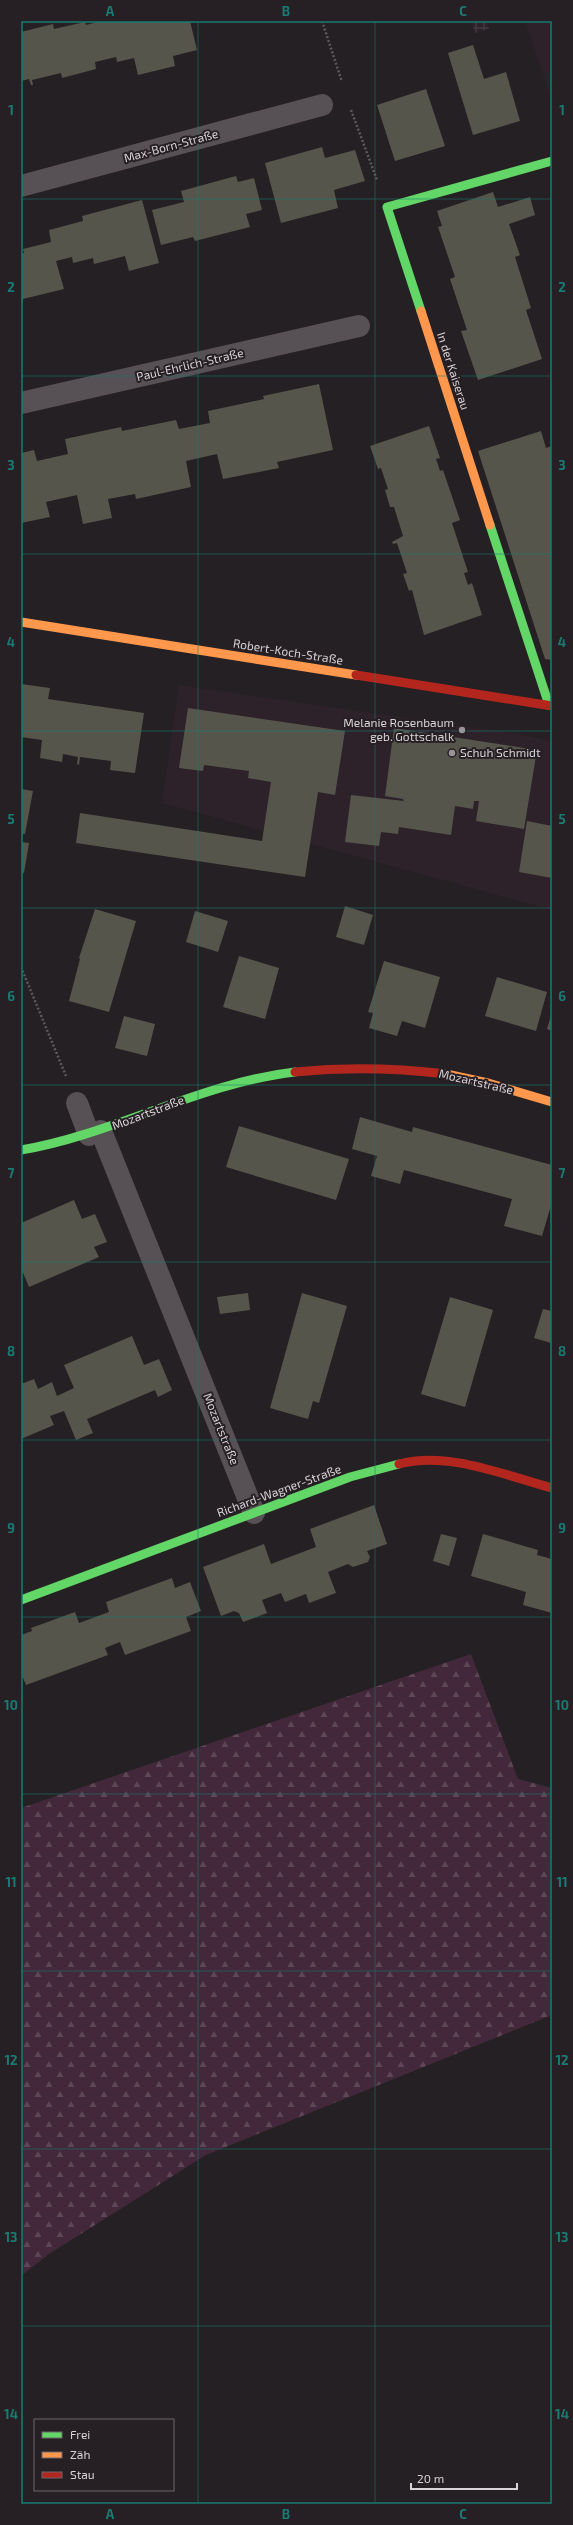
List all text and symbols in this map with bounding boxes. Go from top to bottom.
text: A [106,3,115,19]
text: B [282,3,290,19]
text: C [459,3,467,19]
text: 1 [8,102,14,118]
text: 1 [559,102,565,118]
street label: Max-Born-Straße [122,126,219,164]
text: 2 [7,279,15,295]
text: 2 [558,279,566,295]
street label: In der Kaiserau [435,330,473,411]
street label: Paul-Ehrlich-Straße [135,345,245,383]
text: 3 [7,457,15,473]
text: 3 [558,457,566,473]
text: 4 [7,634,15,650]
text: 4 [558,634,566,650]
street label: Robert-Koch-Straße [232,635,344,667]
place label: Melanie Rosenbaum geb. Gottschalk [343,715,454,743]
marker: Melanie Rosenbaum geb. Gottschalk [457,725,467,735]
place label: Schuh Schmidt [460,745,541,759]
marker: Schuh Schmidt [447,748,457,758]
text: 5 [7,811,15,827]
text: 5 [558,811,566,827]
text: 6 [7,988,15,1004]
text: 6 [558,988,566,1004]
street label: Mozartstraße [438,1066,515,1096]
street label: Mozartstraße [110,1092,186,1132]
text: 7 [8,1165,15,1181]
text: 7 [559,1165,566,1181]
text: 8 [7,1343,15,1359]
text: 8 [558,1343,566,1359]
street label: Mozartstraße [201,1391,243,1467]
street label: Richard-Wagner-Straße [215,1461,343,1519]
text: 9 [7,1520,15,1536]
text: 9 [558,1520,566,1536]
text: 10 [4,1697,18,1713]
text: 10 [555,1697,569,1713]
text: 11 [5,1874,17,1890]
text: 11 [556,1874,568,1890]
text: 12 [4,2052,18,2068]
text: 12 [555,2052,569,2068]
text: 13 [5,2229,18,2245]
text: 13 [556,2229,569,2245]
text: 14 [4,2406,18,2422]
text: 14 [555,2406,569,2422]
legend [34,2419,174,2491]
text: Frei [70,2427,90,2441]
text: Zäh [70,2447,90,2461]
scale bar [411,2465,517,2491]
text: Stau [70,2467,95,2481]
text: 20 m [417,2471,444,2485]
text: A [106,2506,115,2522]
text: B [282,2506,290,2522]
text: C [459,2506,467,2522]

